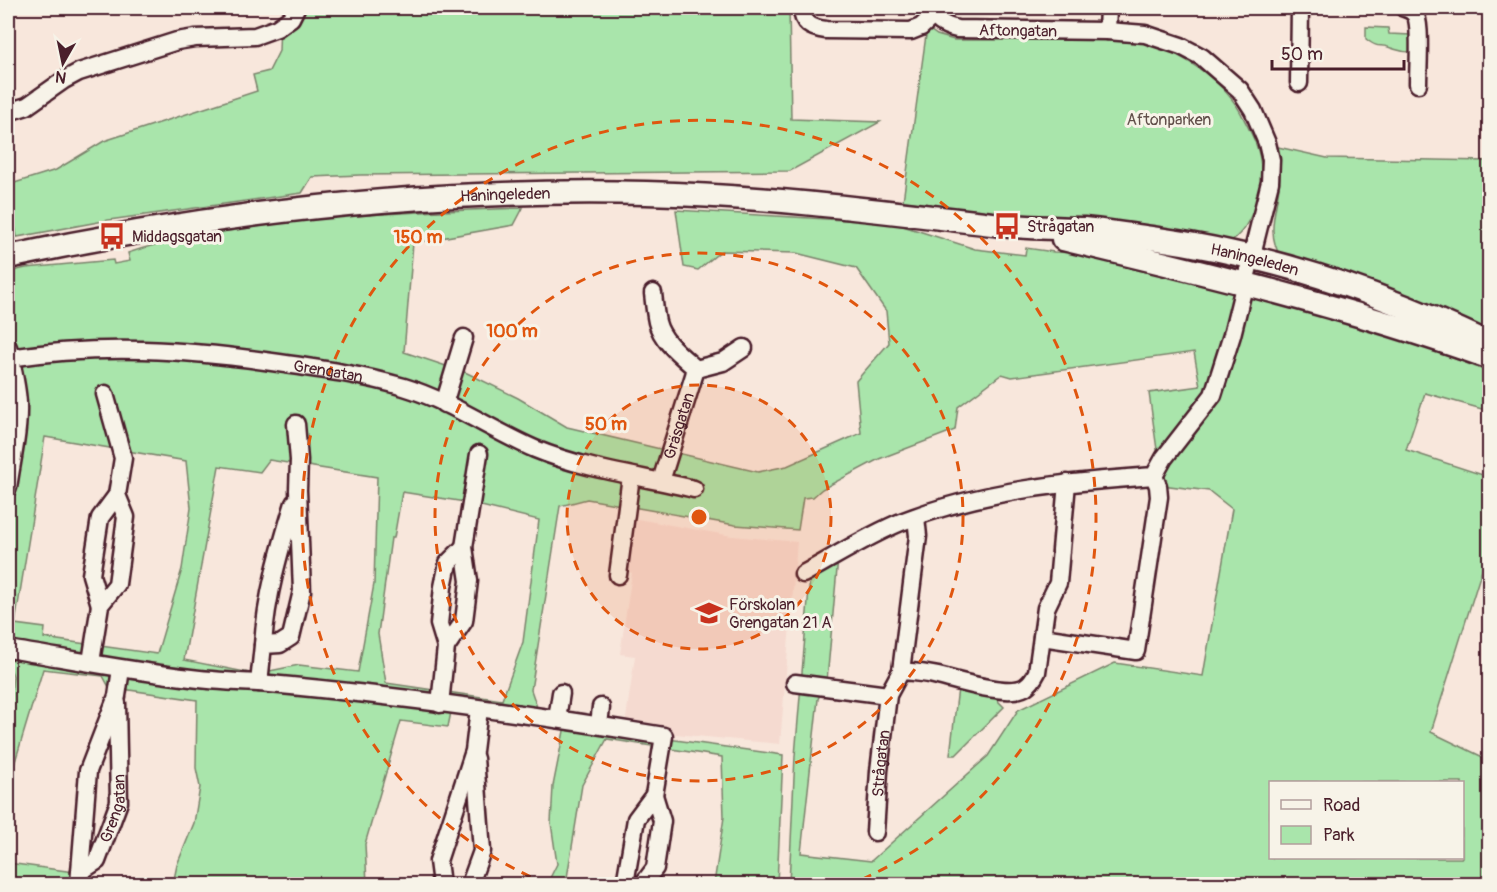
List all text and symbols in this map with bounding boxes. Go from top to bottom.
street label: Aftongatan [979,20,1057,42]
north arrow [33,33,93,93]
scale bar [1272,33,1404,71]
text: 50 m [1281,43,1323,66]
text: N [54,66,68,88]
park label: Aftonparken [1127,110,1211,130]
street label: Haningeleden [460,184,551,207]
bus stop icon: Strågatan [992,211,1022,241]
place label: Strågatan [1027,217,1094,237]
bus stop icon: Middagsgatan [97,221,127,251]
text: 150 m [394,226,443,249]
place label: Middagsgatan [132,227,222,247]
street label: Haningeleden [1209,239,1301,281]
text: 100 m [486,320,538,343]
street label: Grengatan [292,356,365,388]
street label: Gräsgatan [659,390,699,462]
text: 50 m [585,413,627,436]
centre of rings [689,507,709,527]
place label: Förskolan Grengatan 21 A [729,595,832,633]
school or university icon: Förskolan Grengatan 21 A [694,598,724,628]
street label: Strågatan [868,729,895,797]
street label: Grengatan [96,774,130,845]
legend [1269,781,1464,859]
text: Road [1323,794,1360,817]
text: Park [1323,824,1355,847]

